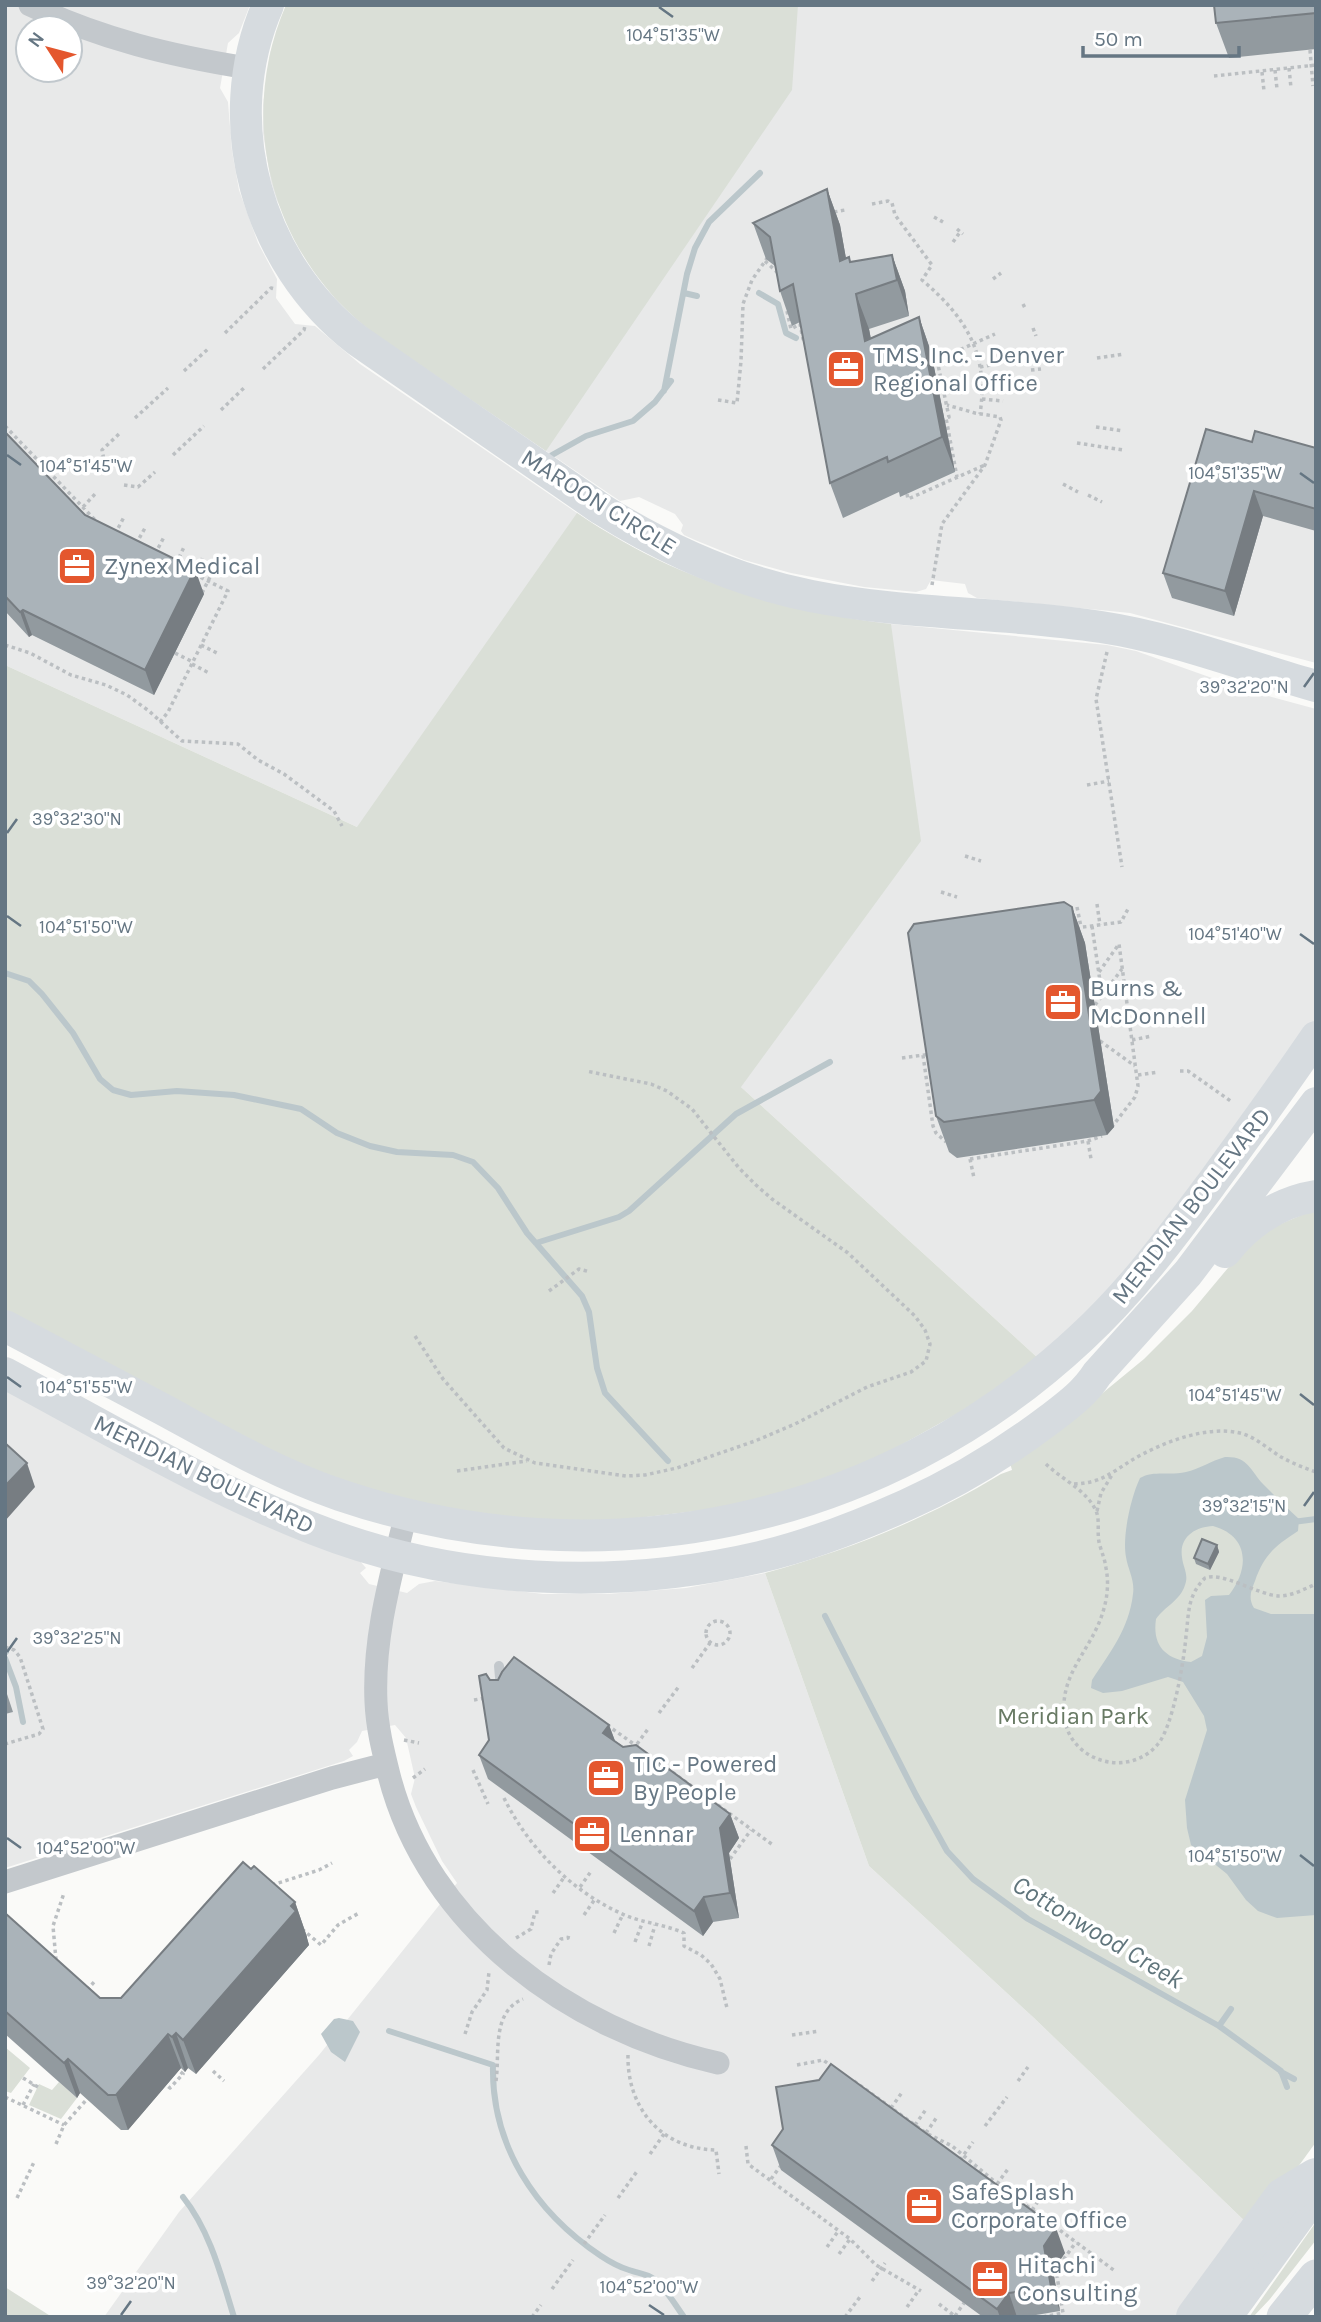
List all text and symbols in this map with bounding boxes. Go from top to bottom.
north arrow [14,14,84,84]
scale bar [1083,14,1239,58]
text: 104°51'35"W [626,24,720,46]
text: 50 m [1094,27,1143,51]
text: N [23,28,49,52]
place label: TMS, Inc. - Denver Regional Office [873,341,1064,397]
office icon: TMS, Inc. - Denver Regional Office [825,348,867,390]
street label: MAROON CIRCLE [516,443,682,561]
text: 104°51'45"W [39,455,133,477]
text: 104°51'35"W [1188,462,1282,484]
office icon: Zynex Medical [56,545,98,587]
place label: Zynex Medical [104,552,261,580]
text: 39°32'20"N [1199,676,1289,698]
text: 39°32'30"N [32,808,122,830]
text: 104°51'50"W [39,916,133,938]
text: 104°51'40"W [1188,923,1282,945]
place label: Burns & McDonnell [1090,974,1206,1030]
office icon: Burns & McDonnell [1042,981,1084,1023]
street label: MERIDIAN BOULEVARD [1106,1102,1276,1310]
text: 104°51'55"W [39,1376,133,1398]
text: 104°51'45"W [1188,1384,1282,1406]
street label: MERIDIAN BOULEVARD [89,1408,319,1540]
text: 39°32'15"N [1202,1495,1286,1517]
text: 39°32'25"N [32,1627,122,1649]
park label: Meridian Park [997,1702,1149,1730]
place label: TIC - Powered By People [633,1750,778,1806]
office icon: TIC - Powered By People [585,1757,627,1799]
office icon: Lennar [571,1813,613,1855]
place label: Lennar [619,1820,694,1848]
text: 104°52'00"W [37,1837,135,1859]
text: 104°51'50"W [1188,1845,1282,1867]
water label: Cottonwood Creek [1007,1869,1190,1996]
place label: SafeSplash Corporate Office [951,2178,1127,2234]
office icon: SafeSplash Corporate Office [903,2185,945,2227]
place label: Hitachi Consulting [1017,2251,1138,2307]
office icon: Hitachi Consulting [969,2258,1011,2300]
text: 39°32'20"N [86,2272,176,2294]
text: 104°52'00"W [600,2276,698,2298]

